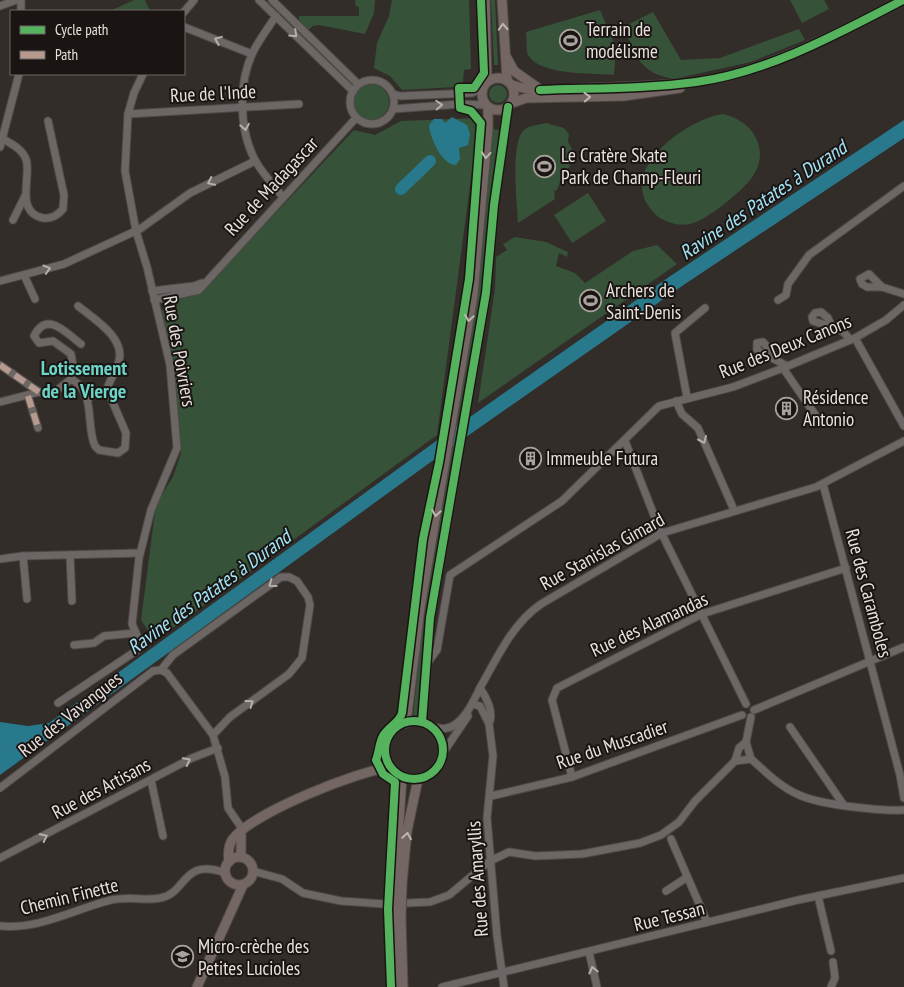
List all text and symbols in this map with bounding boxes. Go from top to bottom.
legend [10,10,185,75]
place label: Terrain de modélisme [586,17,658,63]
text: Cycle path [55,20,108,39]
one-way arrow [498,23,509,31]
one-way arrow [288,28,297,37]
sports icon: Terrain de modélisme [558,28,582,52]
one-way arrow [214,36,223,47]
text: Path [55,45,78,64]
street label: Rue de l'Inde [169,79,257,107]
one-way arrow [584,92,592,103]
one-way arrow [436,100,444,111]
one-way arrow [240,123,250,132]
street label: Rue de Madagascar [219,131,324,241]
water label: Ravine des Patates à Durand [675,133,853,266]
place label: Le Cratère Skate Park de Champ-Fleuri [561,143,701,189]
one-way arrow [481,152,492,160]
sports icon: Le Cratère Skate Park de Champ-Fleuri [533,154,557,178]
one-way arrow [208,176,217,186]
one-way arrow [43,265,51,275]
place label: Archers de Saint-Denis [606,278,681,324]
sports icon: Archers de Saint-Denis [578,289,602,313]
street label: Rue des Poivriers [158,294,202,408]
street label: Rue des Deux Canons [715,309,855,383]
one-way arrow [465,314,475,323]
district label: Lotissement de la Vierge [41,355,127,404]
place label: Résidence Antonio [803,385,869,431]
building icon: Résidence Antonio [775,396,799,420]
one-way arrow [696,435,707,444]
building icon: Immeuble Futura [518,446,542,470]
place label: Immeuble Futura [546,446,658,470]
street label: Rue Stanislas Gimard [536,507,668,595]
one-way arrow [431,509,441,517]
water label: Ravine des Patates à Durand [122,523,298,660]
street label: Rue des Caramboles [840,526,898,660]
one-way arrow [268,578,277,587]
street label: Rue des Alamandas [586,586,712,662]
street label: Rue des Vavangues [13,666,127,762]
one-way arrow [244,700,254,709]
street label: Rue du Muscadier [553,713,672,774]
street label: Rue des Artisans [48,752,154,824]
one-way arrow [182,757,191,767]
street label: Rue des Amaryllis [461,820,493,938]
one-way arrow [401,831,412,839]
one-way arrow [39,833,48,843]
street label: Chemin Finette [18,872,121,920]
street label: Rue Tessan [631,896,707,936]
place label: Micro-crèche des Petites Lucioles [198,934,309,980]
school or university icon: Micro-crèche des Petites Lucioles [170,945,194,969]
one-way arrow [588,965,599,974]

